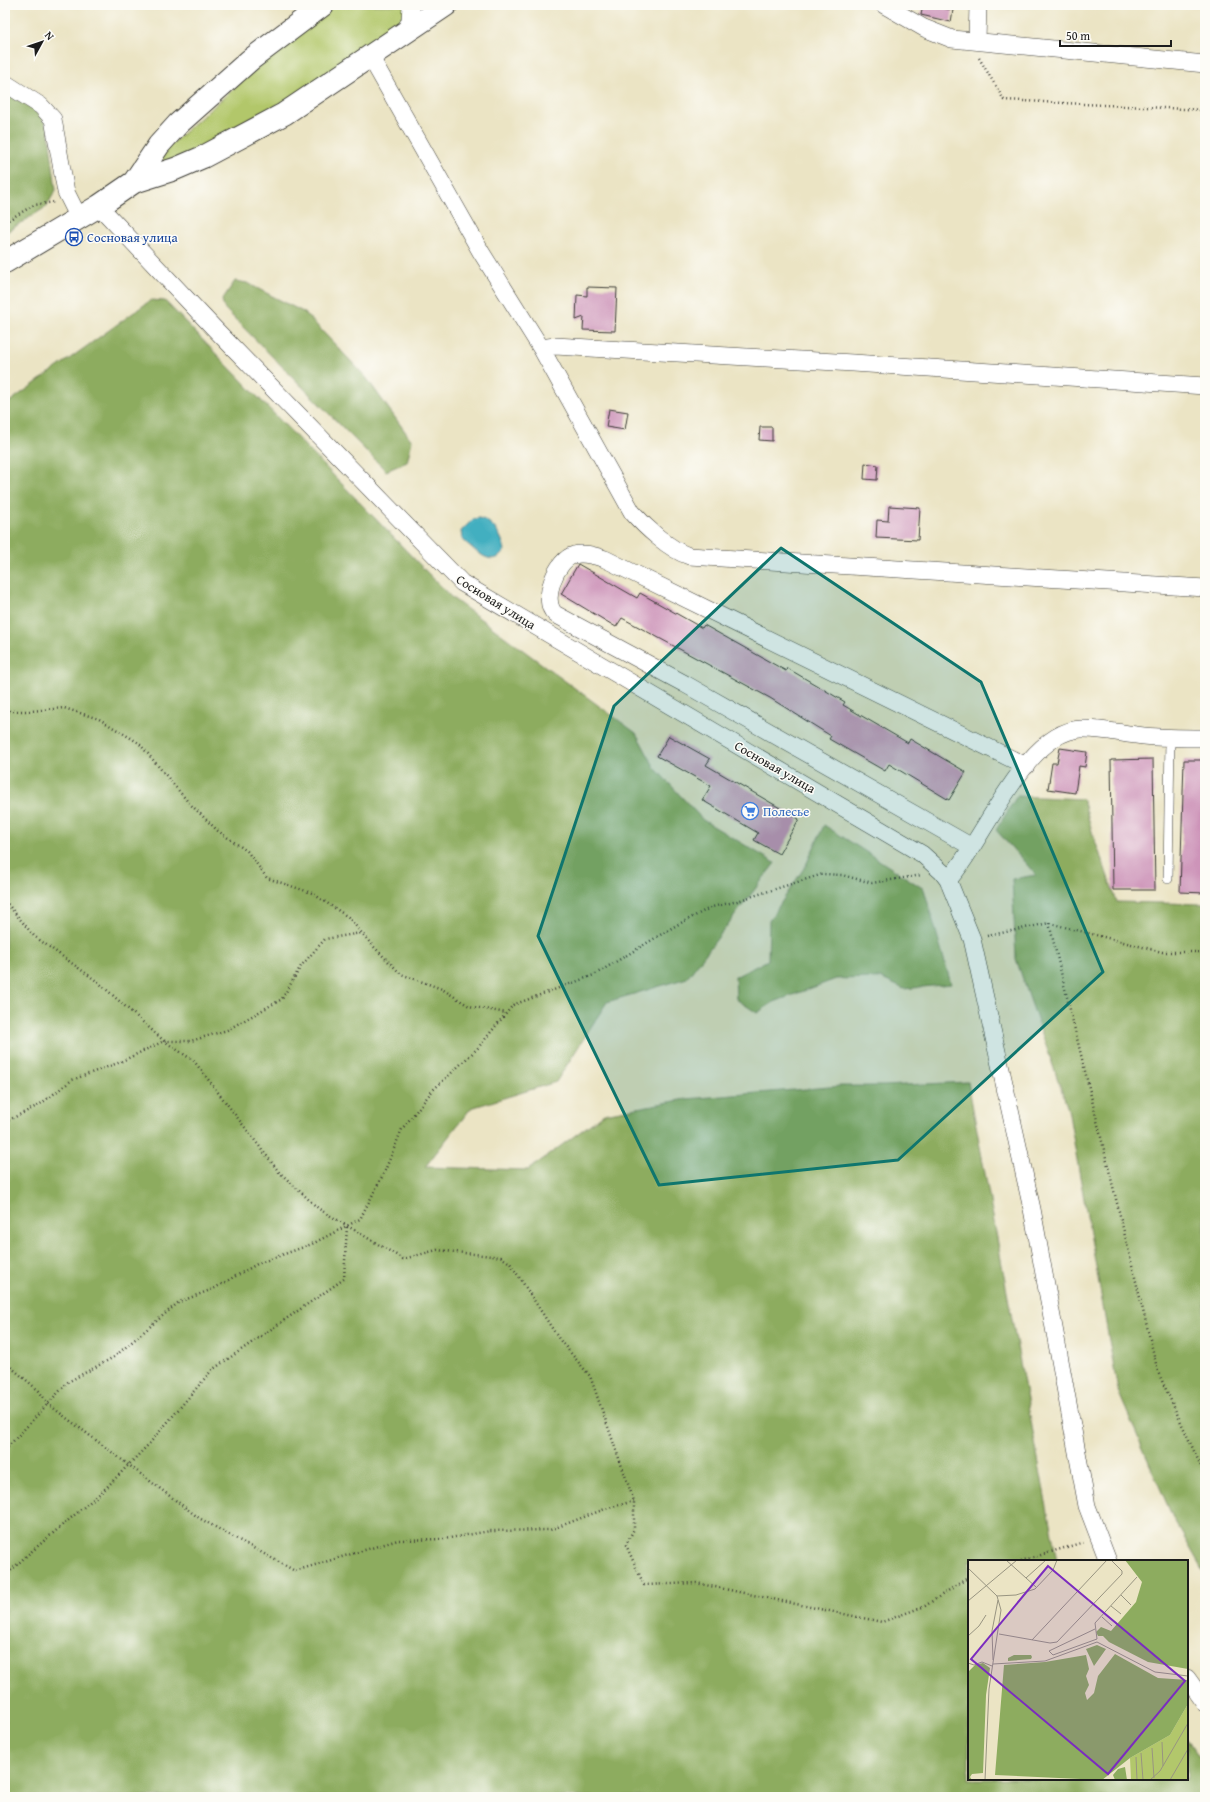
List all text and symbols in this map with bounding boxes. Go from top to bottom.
north arrow [22,22,62,62]
scale bar [1060,22,1171,48]
text: 50 m [1066,27,1090,44]
text: N [41,28,59,44]
bus stop icon: Сосновая улица [64,227,84,247]
place label: Сосновая улица [87,228,179,247]
street label: Сосновая улица [453,570,540,635]
street label: Сосновая улица [731,736,820,798]
supermarket icon: Полесье [740,801,760,821]
place label: Полесье [763,802,809,821]
inset map [968,1560,1188,1780]

